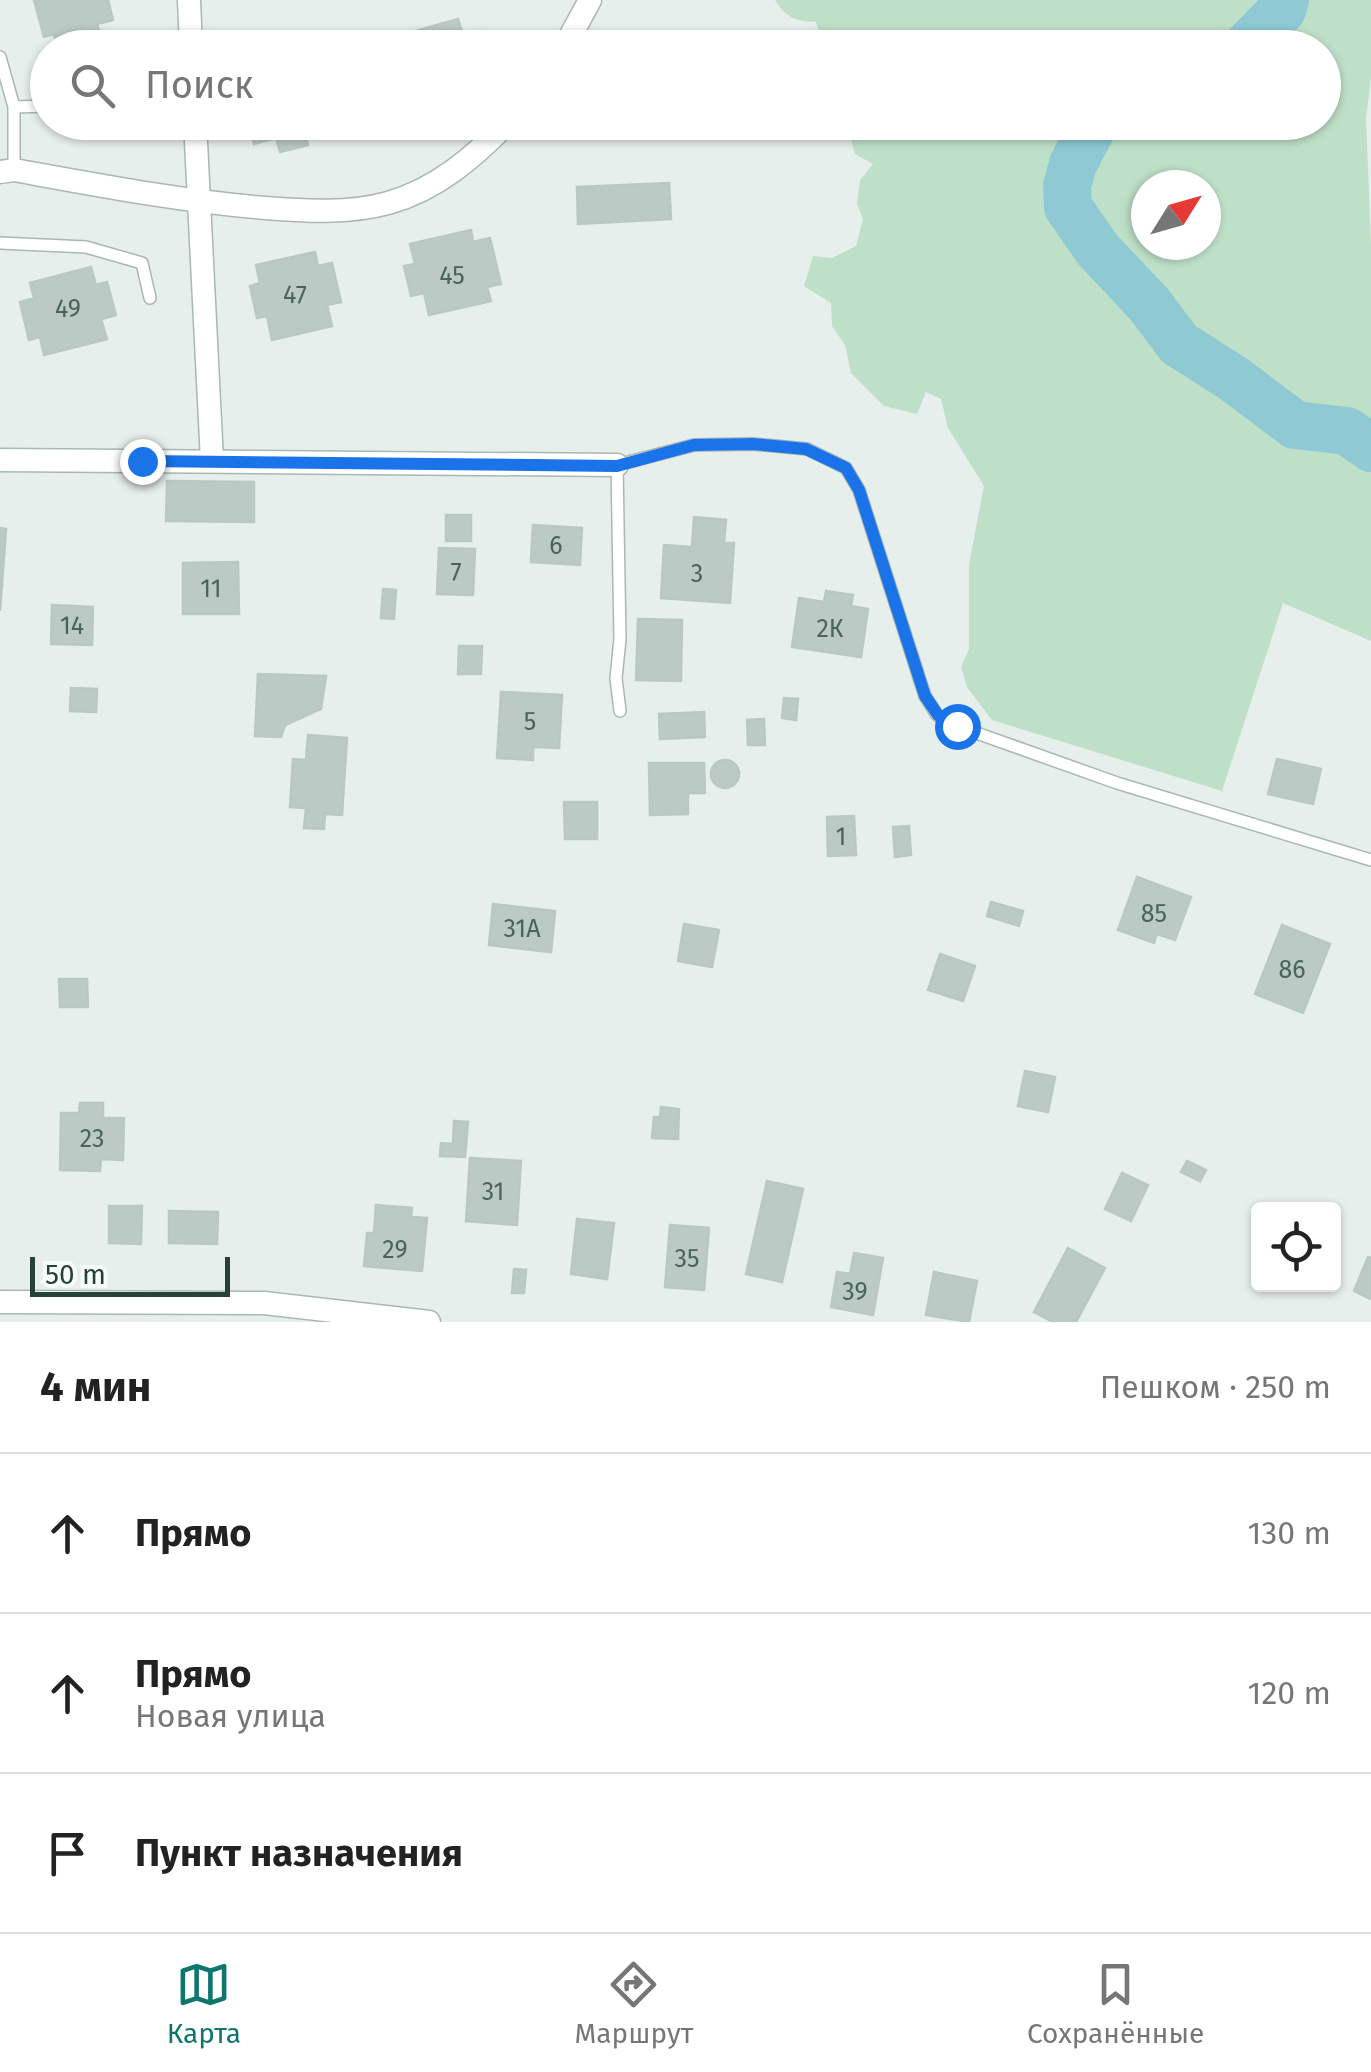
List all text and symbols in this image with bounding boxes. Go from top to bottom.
search box [30,30,1341,140]
icon: search [65,58,120,113]
text: Поиск [145,62,254,108]
north arrow [1131,170,1221,260]
house number: 45 [439,261,465,291]
house number: 47 [283,280,307,310]
house number: 49 [55,294,81,324]
route end [120,439,166,485]
house number: 6 [549,531,563,561]
house number: 7 [450,557,462,587]
house number: 3 [691,559,703,589]
house number: 11 [200,574,222,604]
house number: 14 [60,611,84,641]
house number: 2К [816,614,844,644]
route start [935,704,981,750]
house number: 5 [524,707,536,737]
house number: 1 [836,822,846,852]
house number: 85 [1141,899,1167,929]
house number: 31А [503,914,541,944]
house number: 86 [1278,955,1306,985]
house number: 23 [80,1124,104,1154]
house number: 31 [482,1177,504,1207]
map controls [1251,1202,1341,1292]
button: locate [1251,1202,1341,1292]
house number: 29 [382,1235,408,1265]
house number: 35 [674,1244,700,1274]
scale bar [30,1252,230,1296]
text: 50 m [45,1258,106,1291]
house number: 39 [842,1277,868,1307]
text: 4 мин [40,1362,151,1412]
text: Пешком · 250 m [1100,1368,1331,1406]
icon: ahead [40,1506,95,1561]
text: Прямо [135,1510,251,1556]
text: 130 m [1247,1514,1331,1552]
text: Прямо [135,1651,251,1697]
icon: ahead [40,1666,95,1721]
text: 120 m [1248,1674,1331,1712]
text: Новая улица [135,1697,326,1735]
icon: arrive [40,1826,95,1881]
text: Пункт назначения [135,1830,463,1876]
tab: Карта [167,1957,241,2050]
tab: Маршрут [575,1957,693,2050]
tab: Сохранённые [1027,1957,1204,2050]

